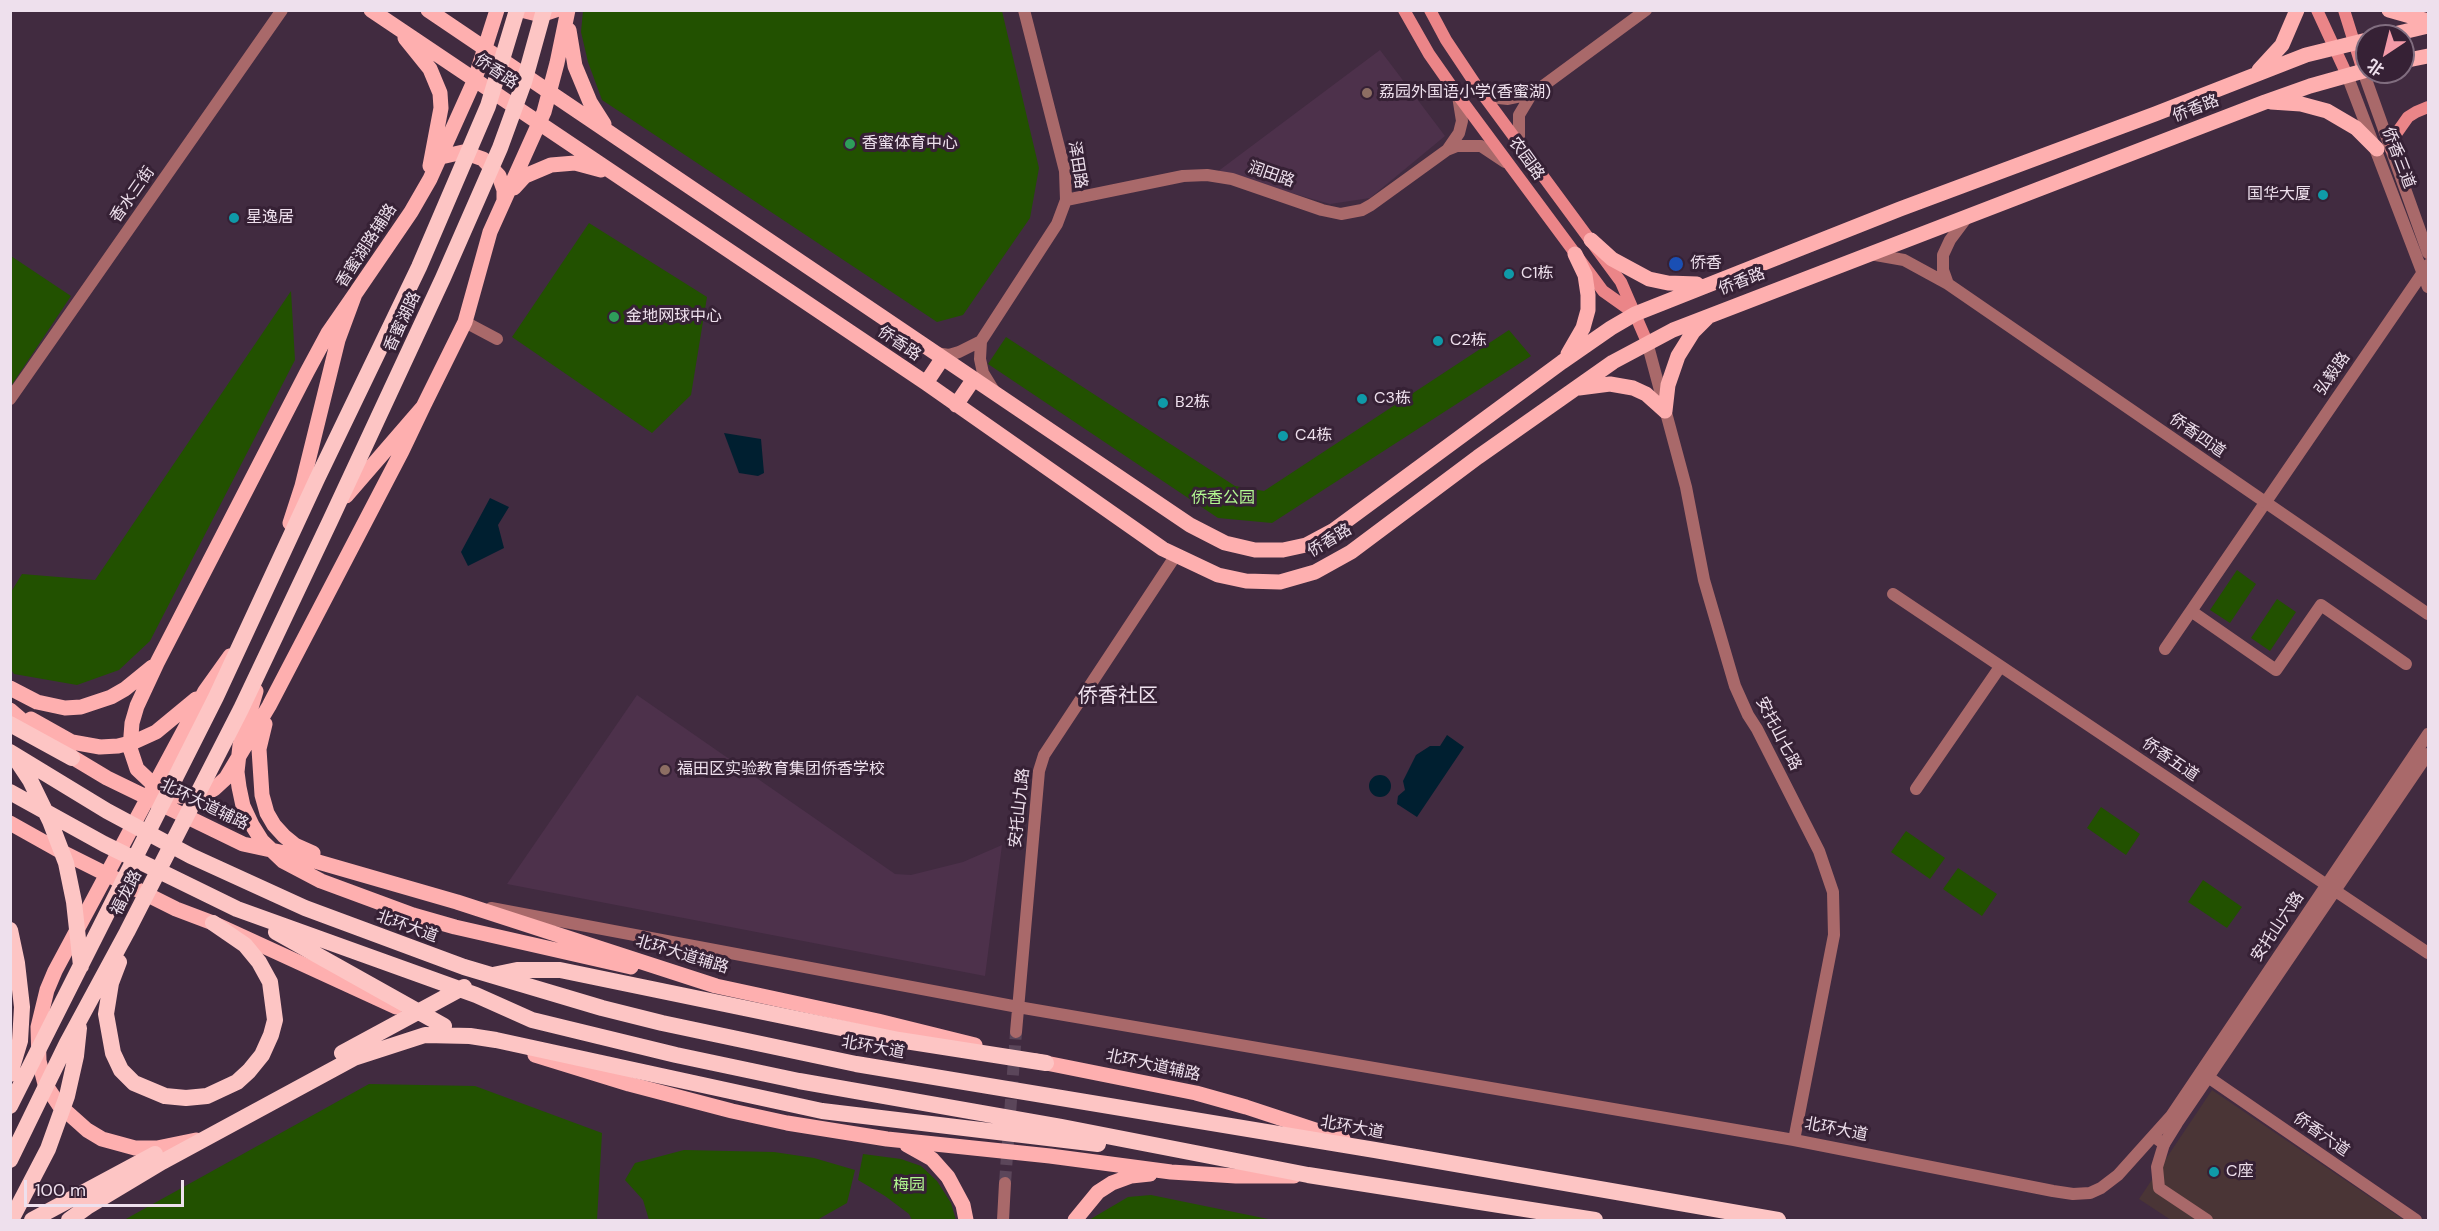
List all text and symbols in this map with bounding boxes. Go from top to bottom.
north arrow [2355,24,2415,84]
street label: 侨香路 [471,51,521,93]
text: 北 [2363,54,2388,81]
place label: 荔园外国语小学(香蜜湖) [1379,83,1551,103]
marker: 荔园外国语小学(香蜜湖) [1360,86,1374,100]
street label: 侨香路 [2170,91,2222,127]
street label: 侨香三道 [2378,125,2418,191]
place label: 香蜜体育中心 [862,134,958,154]
street label: 农园路 [1504,134,1548,184]
marker: 香蜜体育中心 [843,137,857,151]
street label: 泽田路 [1064,140,1090,190]
street label: 润田路 [1245,158,1297,192]
street label: 香水三街 [107,163,159,227]
place label: 国华大厦 [2247,185,2311,205]
marker: 国华大厦 [2316,188,2330,202]
street label: 香蜜湖路辅路 [333,201,401,291]
place label: 星逸居 [246,208,294,228]
marker: 星逸居 [227,211,241,225]
place label: 侨香 [1690,254,1722,274]
marker: 侨香 [1667,255,1685,273]
place label: C1栋 [1521,264,1553,284]
street label: 侨香路 [1716,264,1768,300]
marker: C1栋 [1502,267,1516,281]
street label: 香蜜湖路 [381,289,425,355]
place label: 金地网球中心 [626,307,722,327]
marker: 金地网球中心 [607,310,621,324]
street label: 侨香路 [874,323,924,365]
place label: C2栋 [1450,331,1487,351]
marker: C2栋 [1431,334,1445,348]
street label: 弘毅路 [2311,349,2355,399]
place label: C3栋 [1374,389,1411,409]
marker: C3栋 [1355,392,1369,406]
place label: B2栋 [1175,393,1210,413]
marker: B2栋 [1156,396,1170,410]
street label: 侨香四道 [2165,410,2229,462]
place label: C4栋 [1295,426,1332,446]
marker: C4栋 [1276,429,1290,443]
park label: 侨香公园 [1191,489,1255,509]
street label: 侨香路 [1304,520,1356,562]
district label: 侨香社区 [1078,685,1158,709]
street label: 安托山七路 [1751,694,1805,774]
street label: 侨香五道 [2138,734,2202,786]
place label: 福田区实验教育集团侨香学校 [677,760,885,780]
marker: 福田区实验教育集团侨香学校 [658,763,672,777]
street label: 安托山九路 [1006,767,1034,849]
street label: 北环大道辅路 [157,775,251,835]
street label: 福龙路 [108,867,146,919]
street label: 安托山六路 [2248,888,2308,966]
street label: 北环大道 [374,907,440,947]
street label: 北环大道辅路 [633,932,731,978]
street label: 北环大道 [840,1033,906,1063]
street label: 北环大道辅路 [1104,1047,1202,1085]
street label: 侨香六道 [2289,1109,2353,1161]
street label: 北环大道 [1319,1113,1385,1143]
street label: 北环大道 [1803,1114,1869,1146]
place label: C座 [2226,1162,2253,1182]
marker: C座 [2207,1165,2221,1179]
scale bar [27,1168,188,1206]
park label: 梅园 [893,1176,925,1196]
text: 100 m [35,1178,86,1202]

